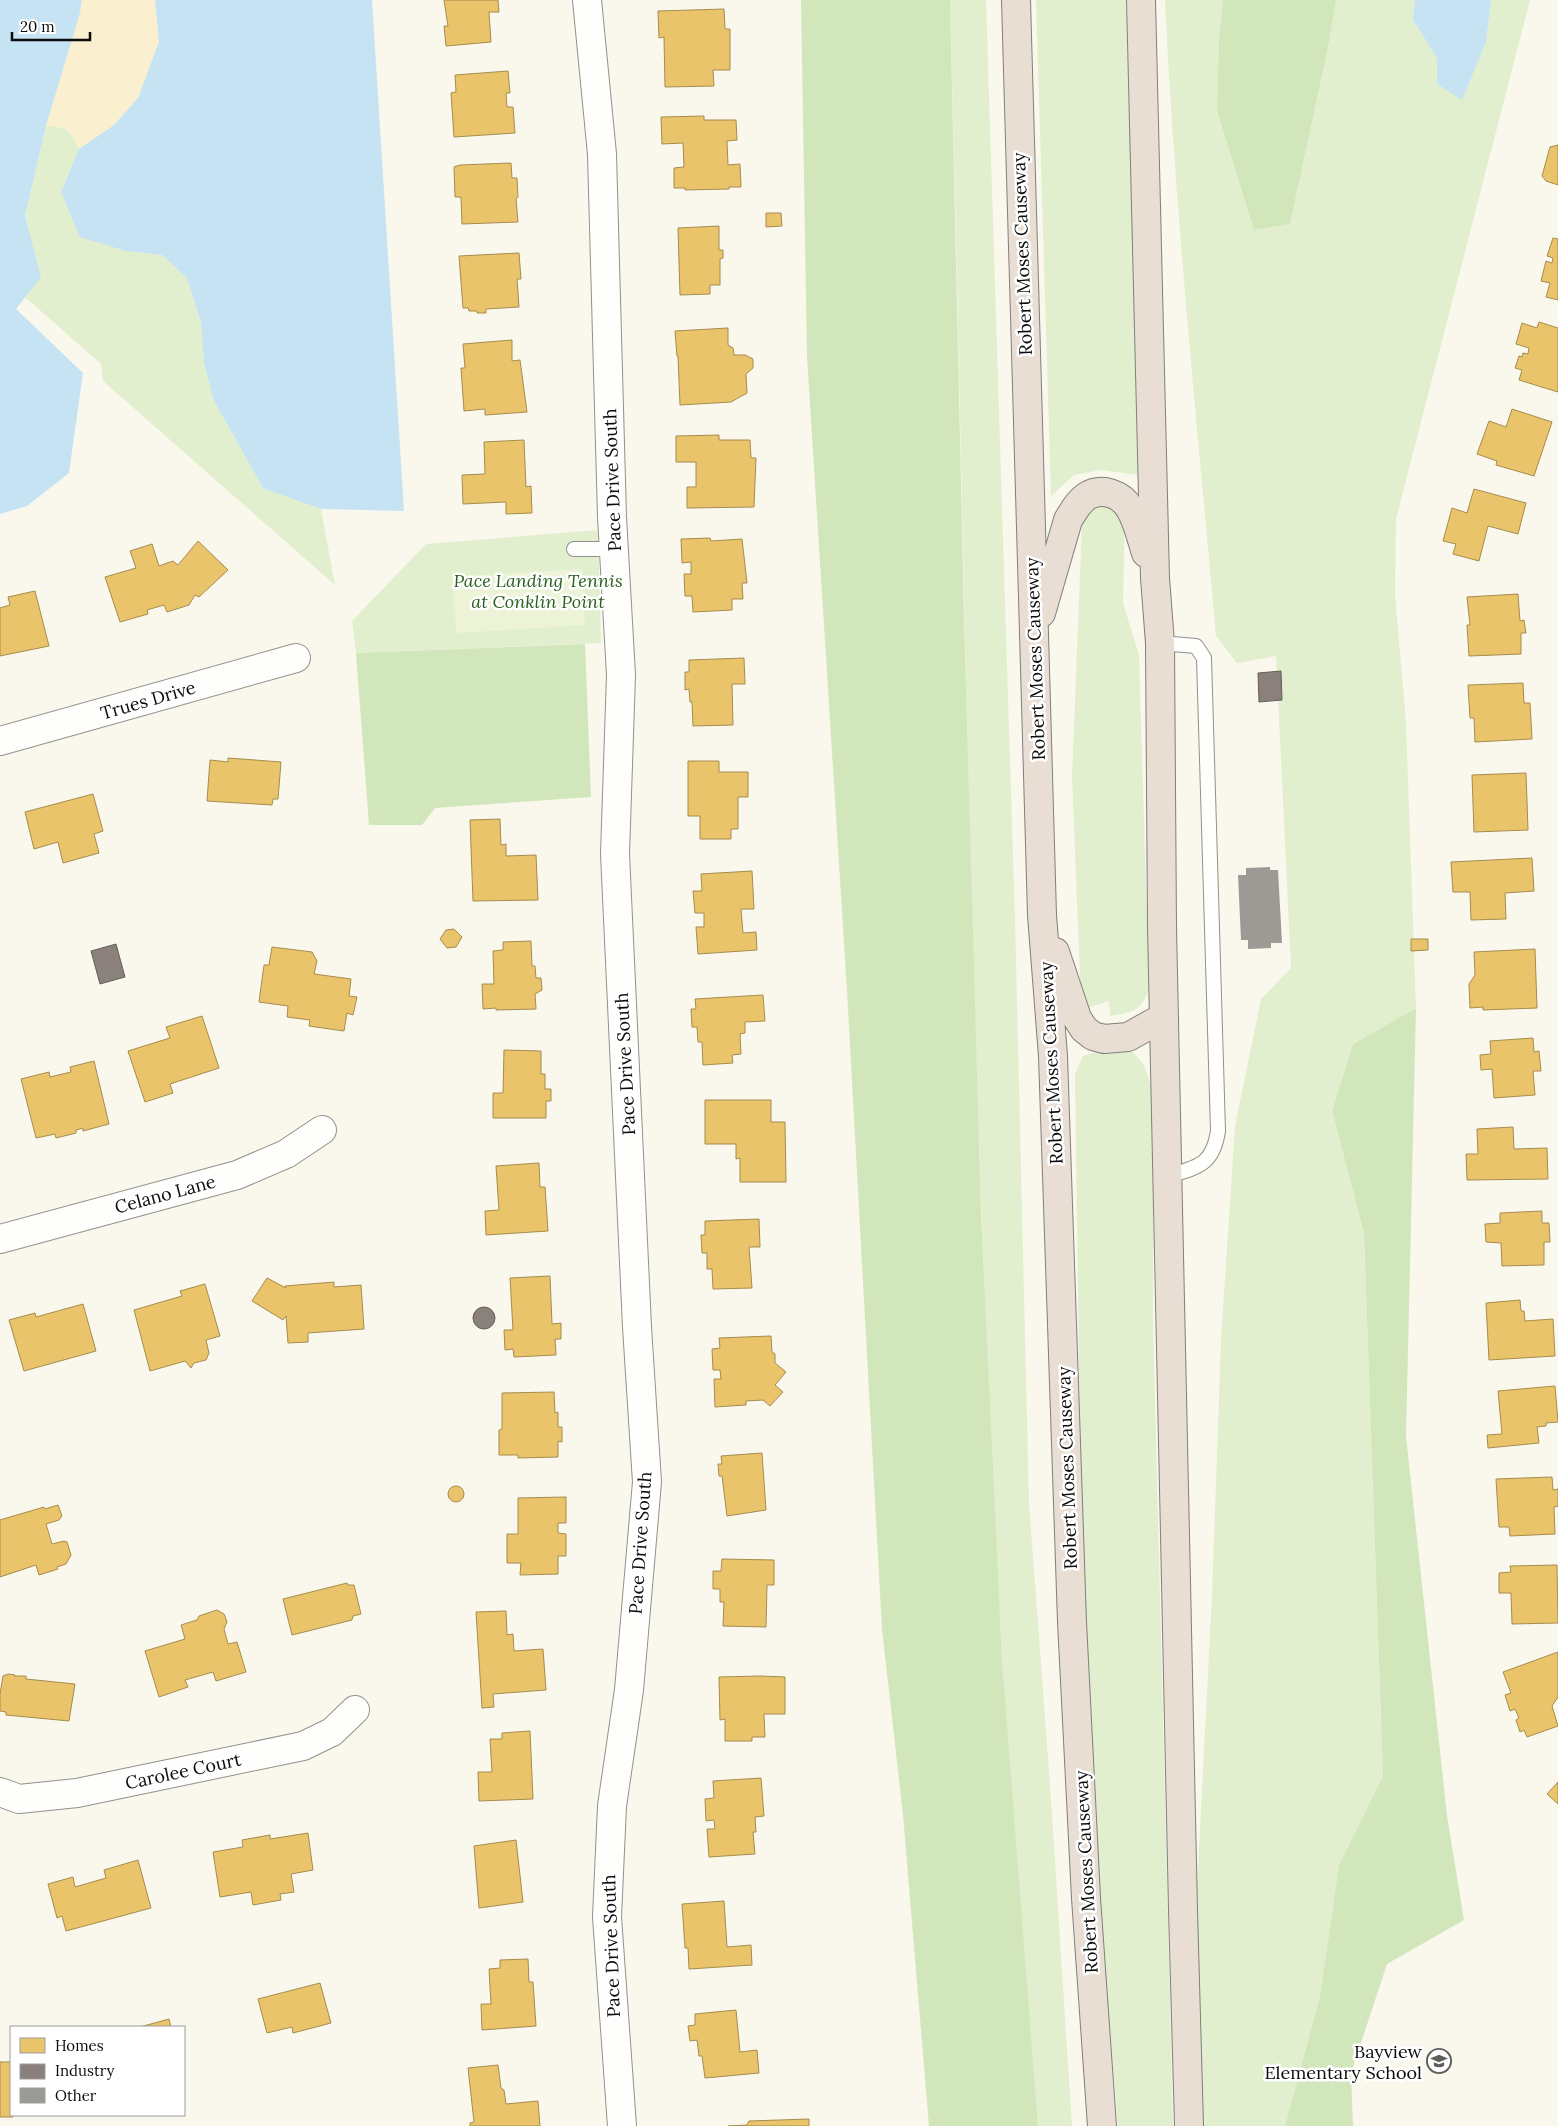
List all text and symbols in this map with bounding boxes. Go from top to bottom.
scale bar [12,10,90,42]
text: 20 m [20,17,55,36]
street label: Robert Moses Causeway [1007,152,1037,356]
street label: Pace Drive South [598,408,626,552]
street label: Robert Moses Causeway [1020,557,1050,761]
park label: Pace Landing Tennis at Conklin Point [453,569,623,613]
street label: Trues Drive [98,675,198,725]
street label: Robert Moses Causeway [1034,961,1068,1165]
street label: Pace Drive South [610,992,640,1136]
street label: Celano Lane [112,1169,218,1219]
street label: Robert Moses Causeway [1052,1366,1082,1570]
street label: Pace Drive South [624,1471,656,1615]
street label: Carolee Court [123,1747,243,1795]
street label: Robert Moses Causeway [1069,1770,1103,1974]
street label: Pace Drive South [597,1874,625,2018]
legend [10,2026,185,2116]
text: Homes [55,2036,104,2055]
place label: Bayview Elementary School [1264,2040,1423,2084]
school or university icon: Bayview Elementary School [1426,2048,1452,2074]
text: Industry [55,2061,114,2080]
text: Other [55,2086,97,2105]

